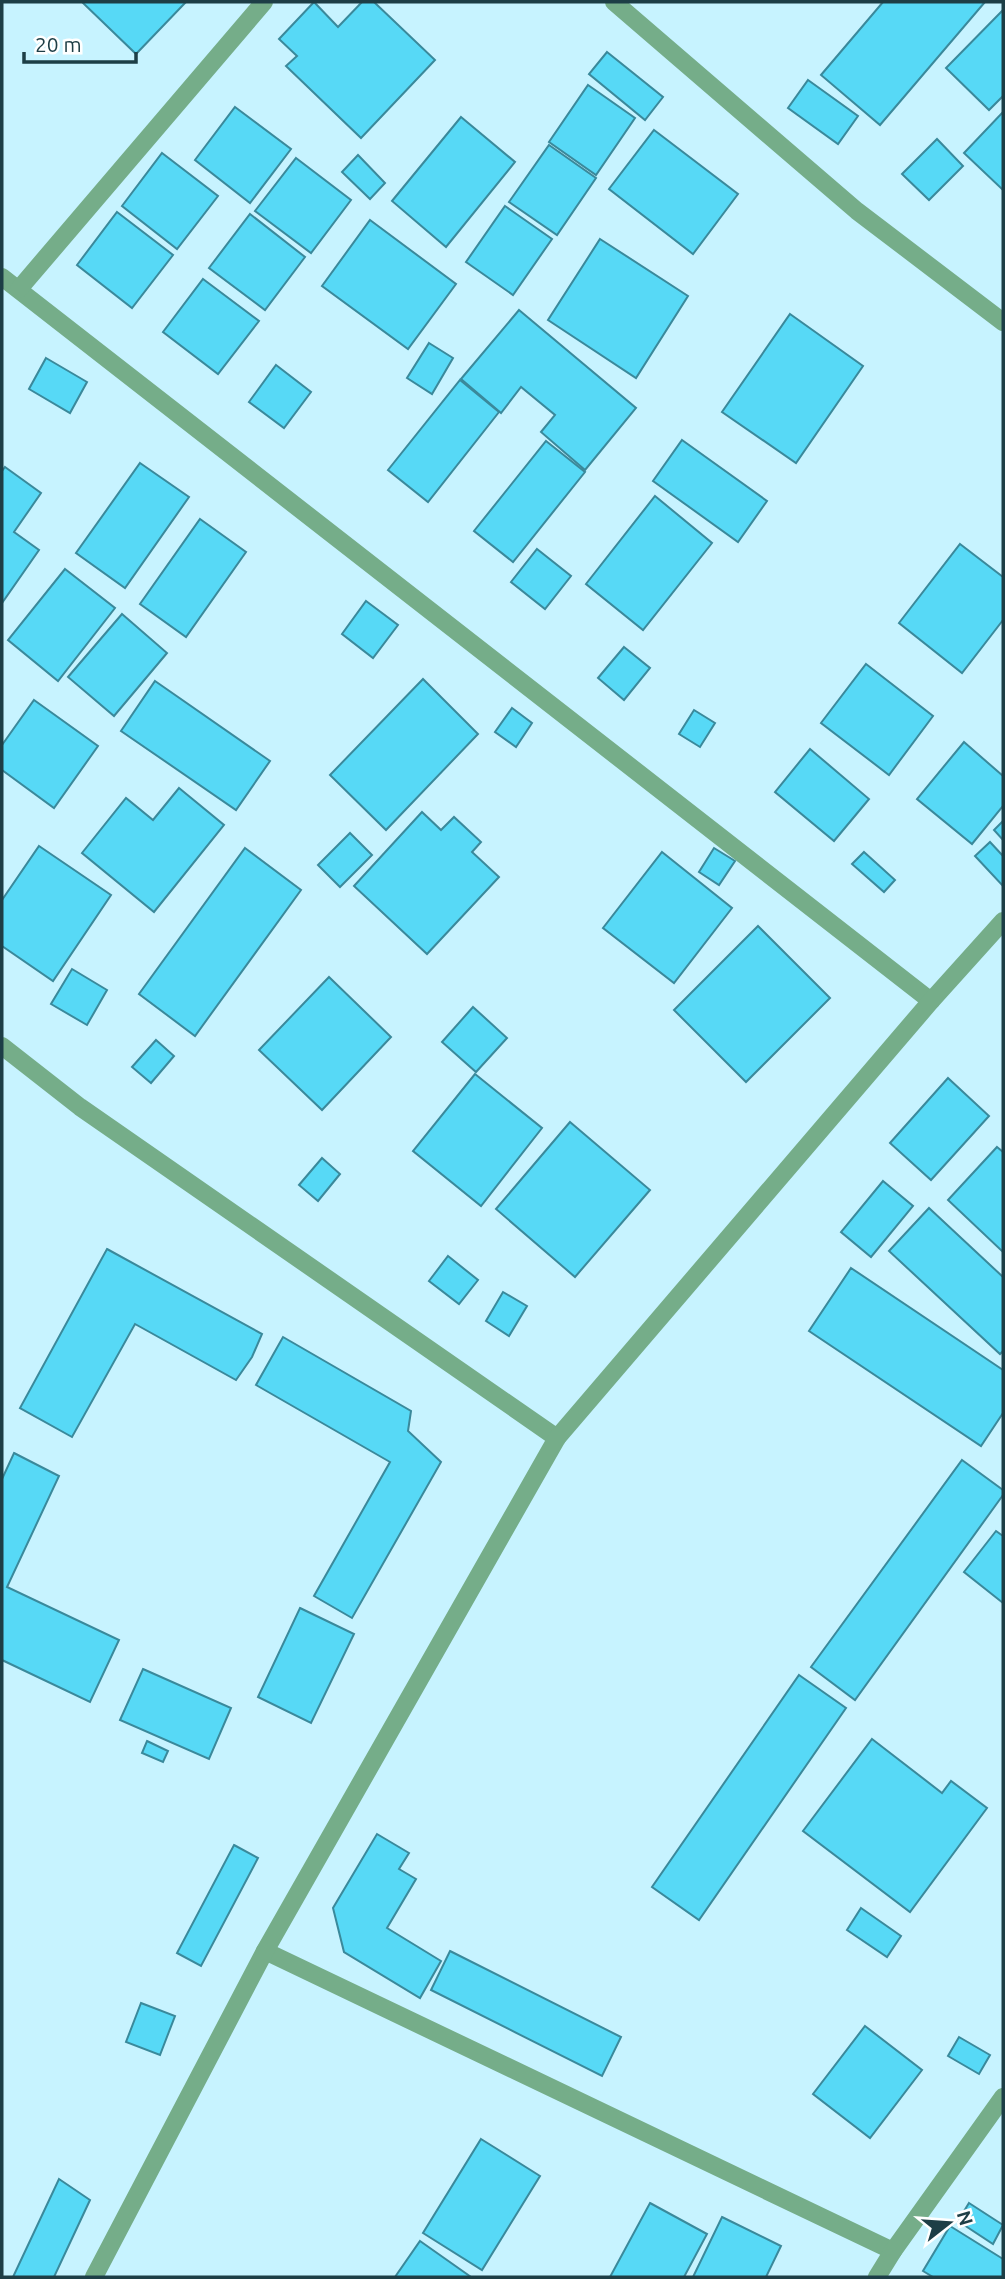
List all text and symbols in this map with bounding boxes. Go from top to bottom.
scale bar [24,21,136,65]
text: 20 m [35,32,82,56]
north arrow [914,2188,984,2258]
text: N [953,2208,978,2228]

